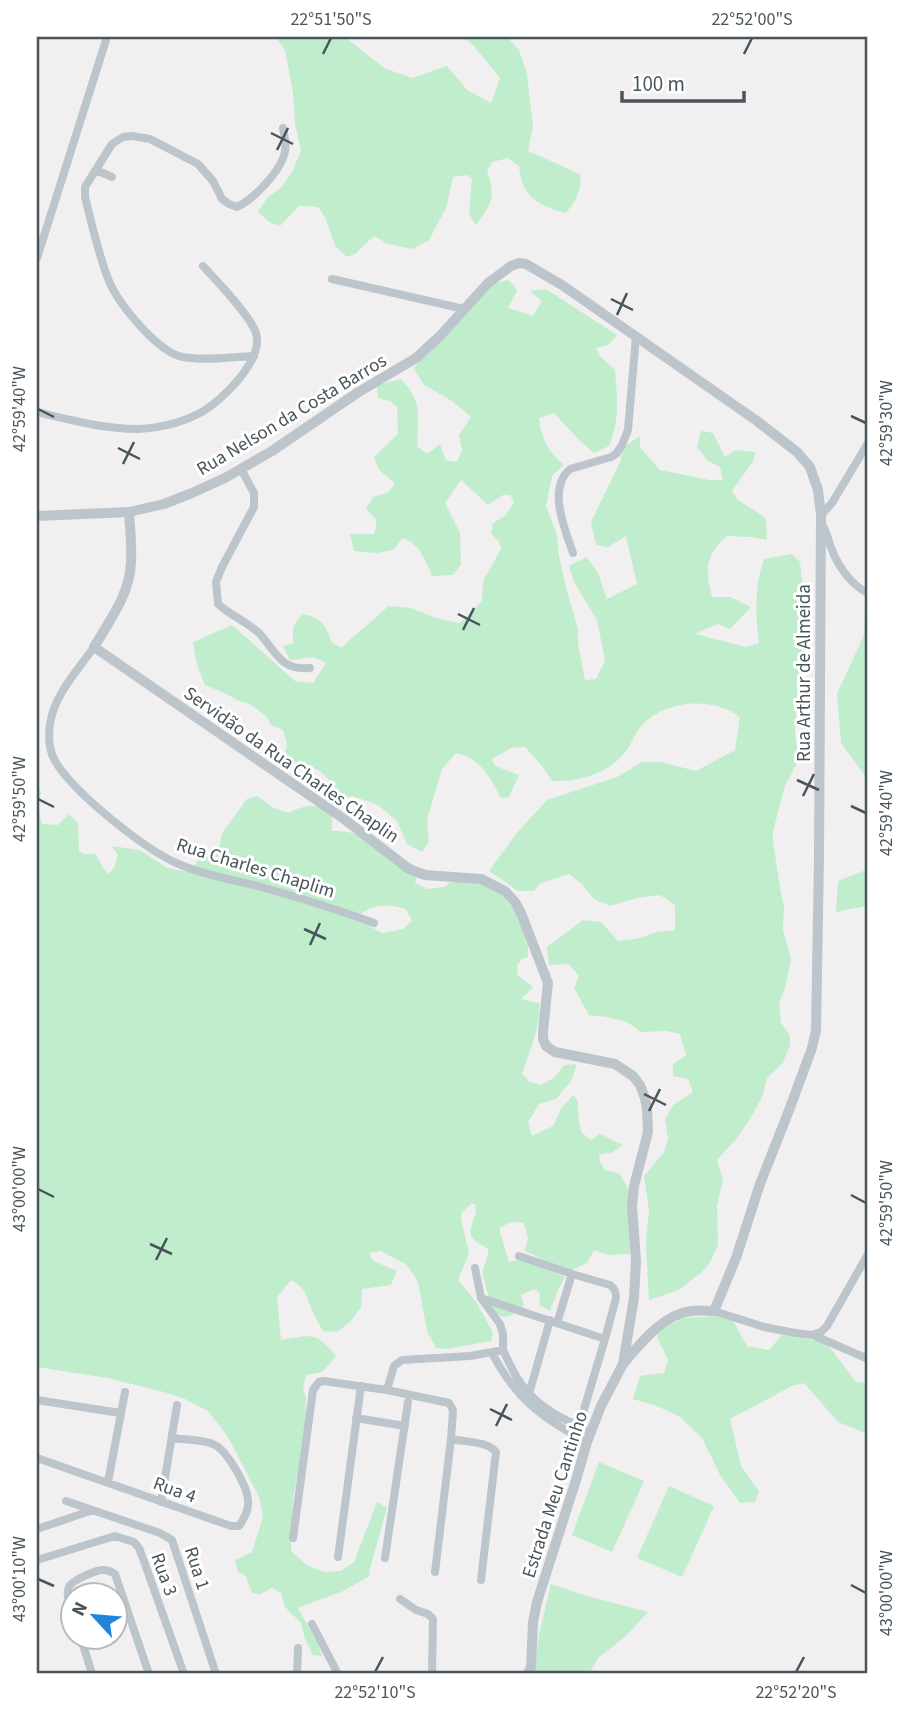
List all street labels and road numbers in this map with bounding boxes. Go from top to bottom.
street label: Rua Nelson da Costa Barros [192,348,392,483]
street label: Rua Arthur de Almeida [791,584,818,762]
street label: Servidão da Rua Charles Chaplin [178,680,404,850]
street label: Rua Charles Chaplim [173,831,338,905]
street label: Estrada Meu Cantinho [516,1408,595,1581]
street label: Rua 4 [149,1470,200,1511]
street label: Rua 1 [177,1543,216,1594]
street label: Rua 3 [143,1549,184,1600]

